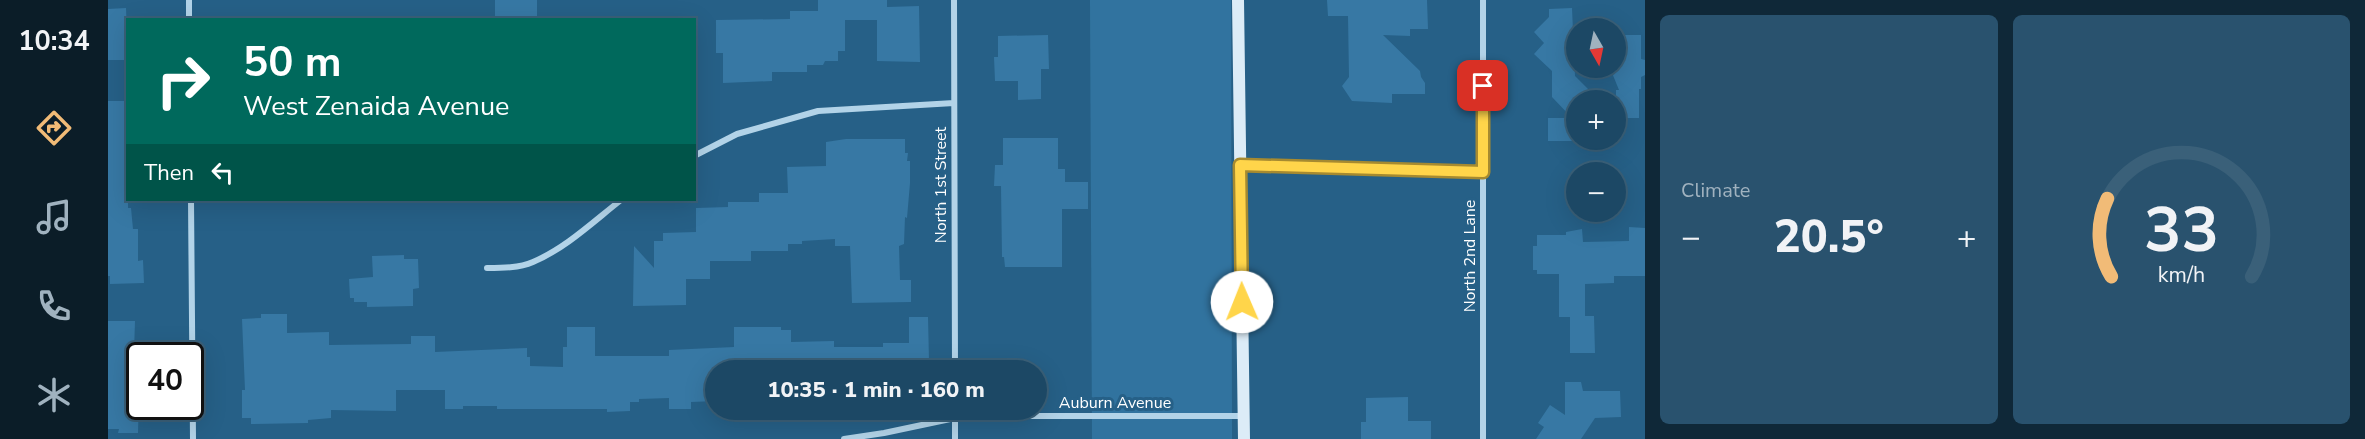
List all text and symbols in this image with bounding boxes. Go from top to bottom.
north arrow [1566,18,1626,78]
map controls [1566,18,1626,222]
text: 10:34 [18,23,90,60]
text: 50 m [243,34,342,91]
icon: right [144,42,222,120]
pin [1457,60,1508,111]
icon: arrive [1466,69,1499,102]
text: West Zenaida Avenue [243,88,509,125]
button: + [1566,90,1626,150]
icon: directions [33,107,75,149]
street label: North 1st Street [930,126,952,243]
icon: left [206,156,239,189]
text: Then [144,158,194,188]
button: − [1566,162,1626,222]
text: Climate [1681,177,1750,204]
text: 33 [2144,188,2219,273]
icon: music [33,196,75,238]
street label: North 2nd Lane [1459,200,1481,312]
text: 20.5° [1774,207,1884,268]
text: − [1681,215,1701,260]
text: + [1957,215,1976,260]
text: km/h [2158,260,2205,290]
position arrow [1210,270,1274,334]
icon: phone [33,285,75,327]
speed limit sign: 40 [126,342,204,420]
icon: climate [33,374,75,416]
text: 10:35 · 1 min · 160 m [767,375,985,405]
street label: Auburn Avenue [1059,392,1171,414]

